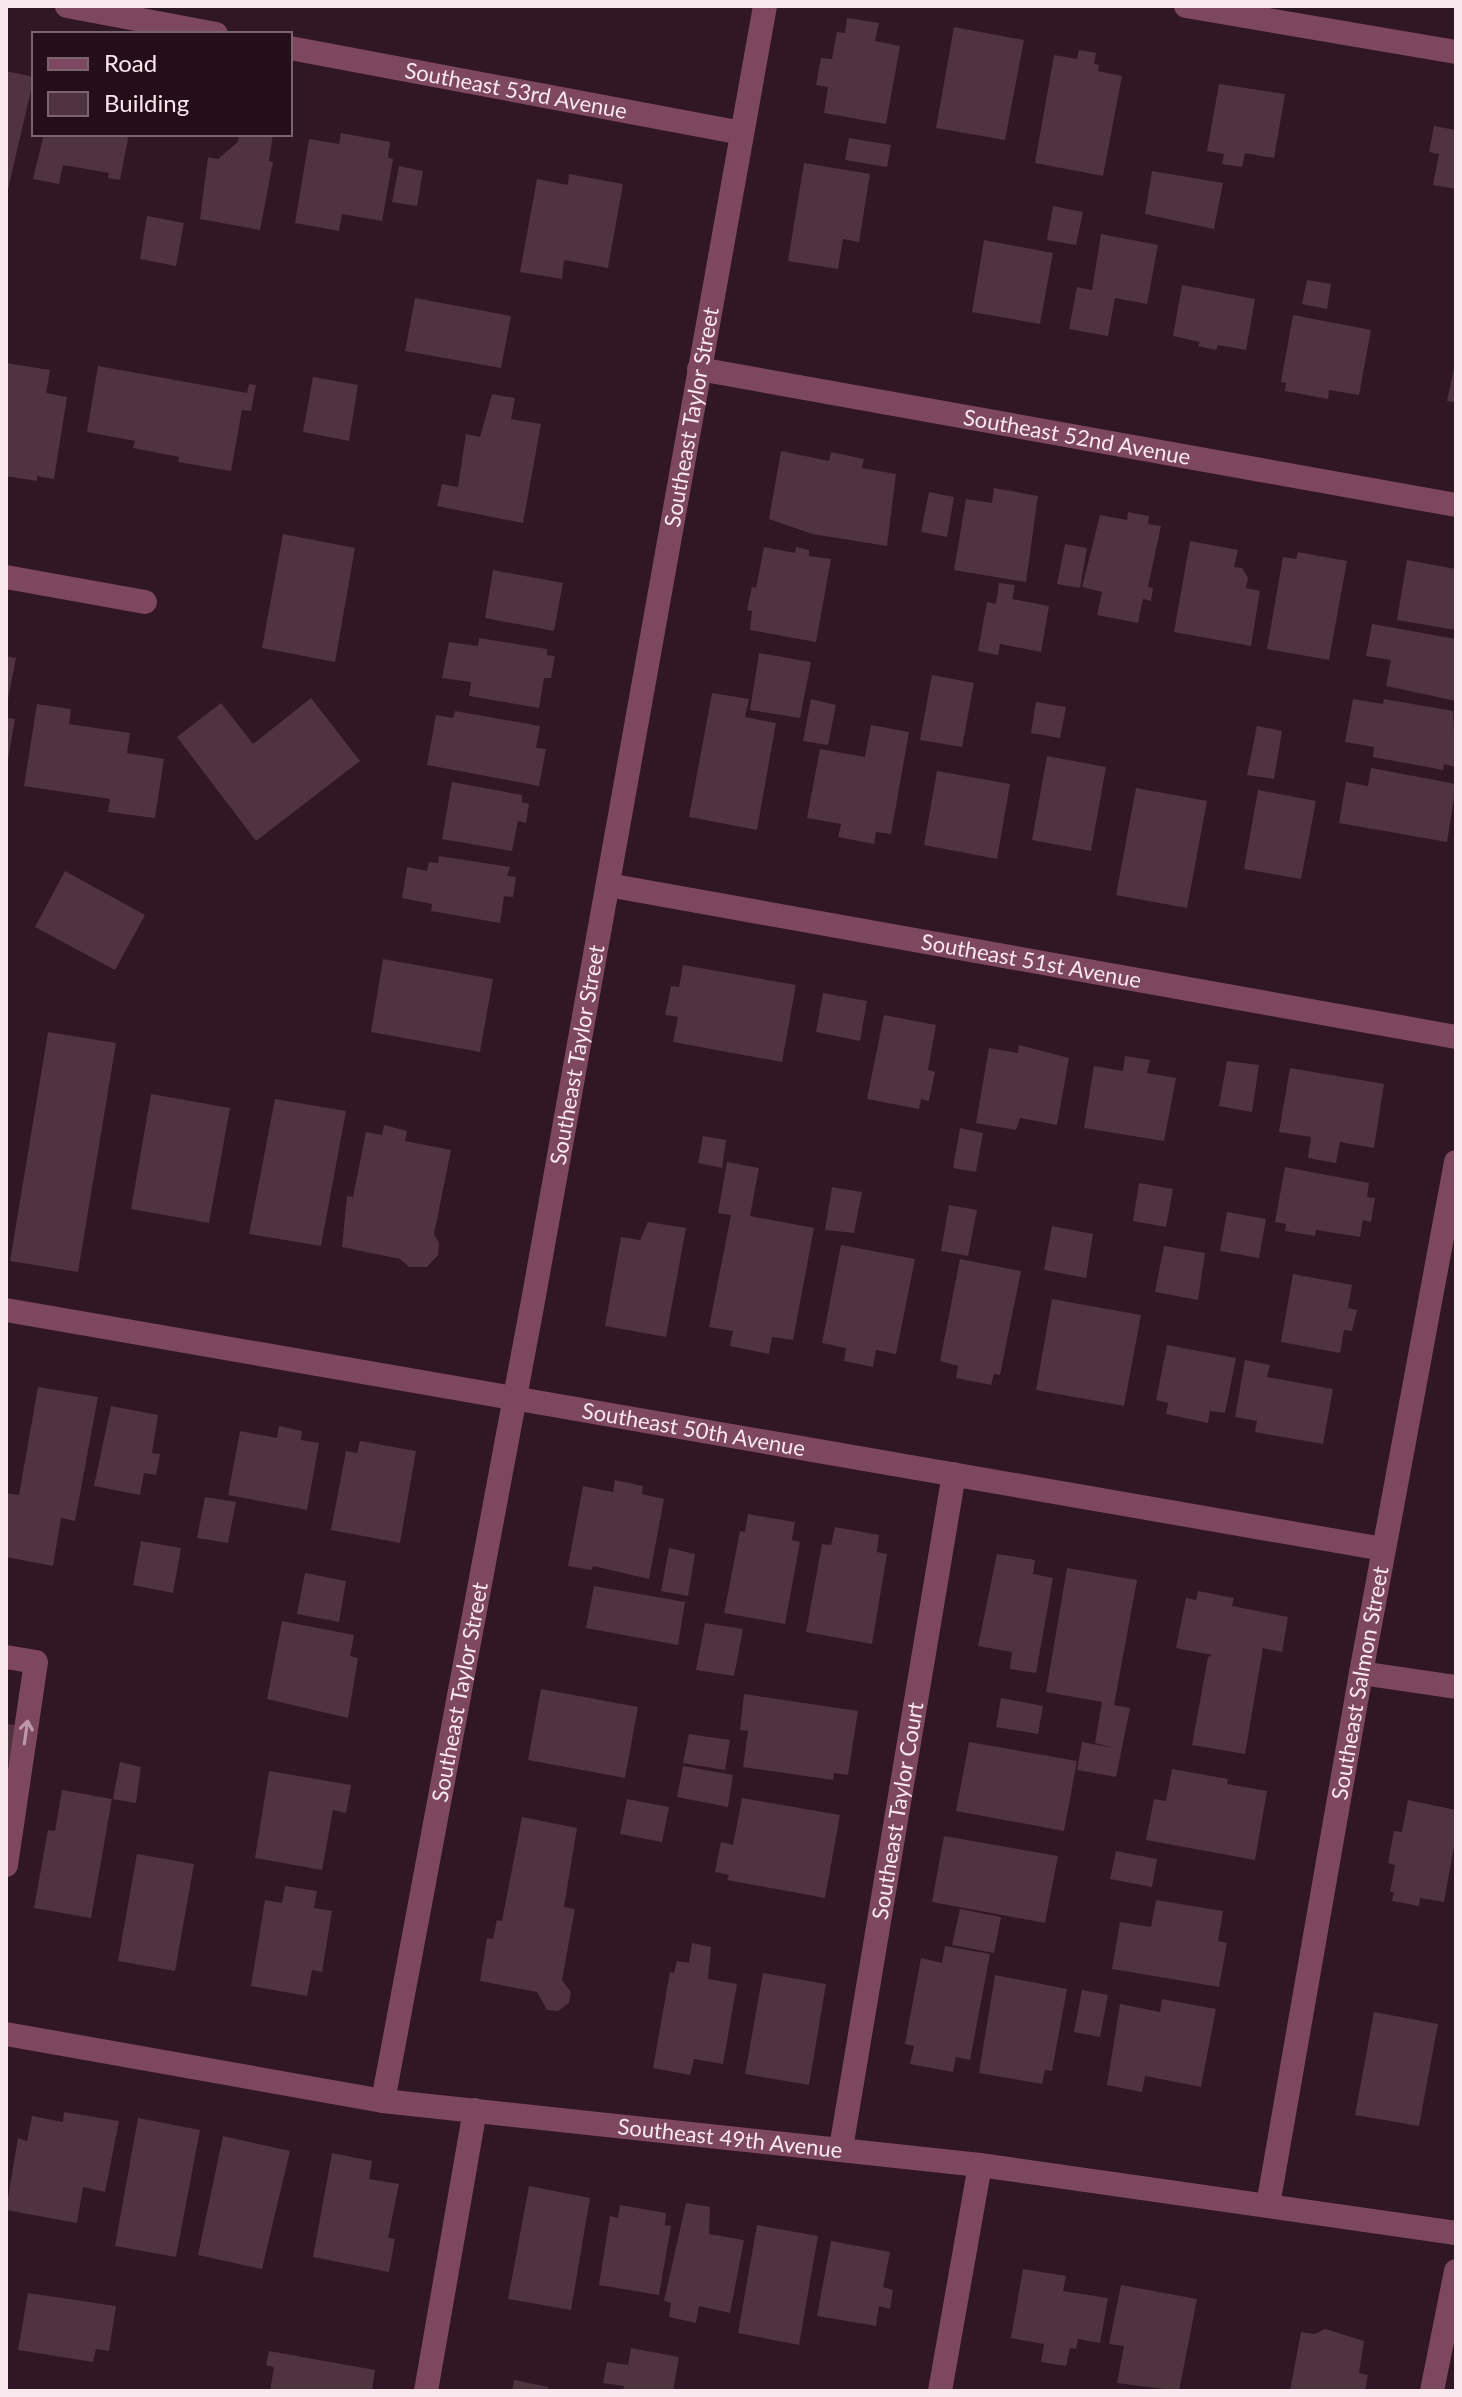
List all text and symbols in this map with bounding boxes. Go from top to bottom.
legend [32,32,292,136]
text: Road [104,48,157,77]
street label: Southeast 53rd Avenue [403,56,630,124]
text: Building [104,88,189,117]
street label: Southeast Taylor Street [658,305,724,529]
street label: Southeast 52nd Avenue [961,403,1193,470]
street label: Southeast 51st Avenue [919,927,1144,993]
street label: Southeast Taylor Street [544,942,610,1167]
street label: Southeast 50th Avenue [580,1396,807,1461]
street label: Southeast Salmon Street [1325,1564,1394,1802]
street label: Southeast Taylor Street [425,1580,493,1804]
street label: Southeast Taylor Court [866,1700,929,1921]
one-way arrow [19,1720,34,1745]
street label: Southeast 49th Avenue [616,2112,844,2163]

